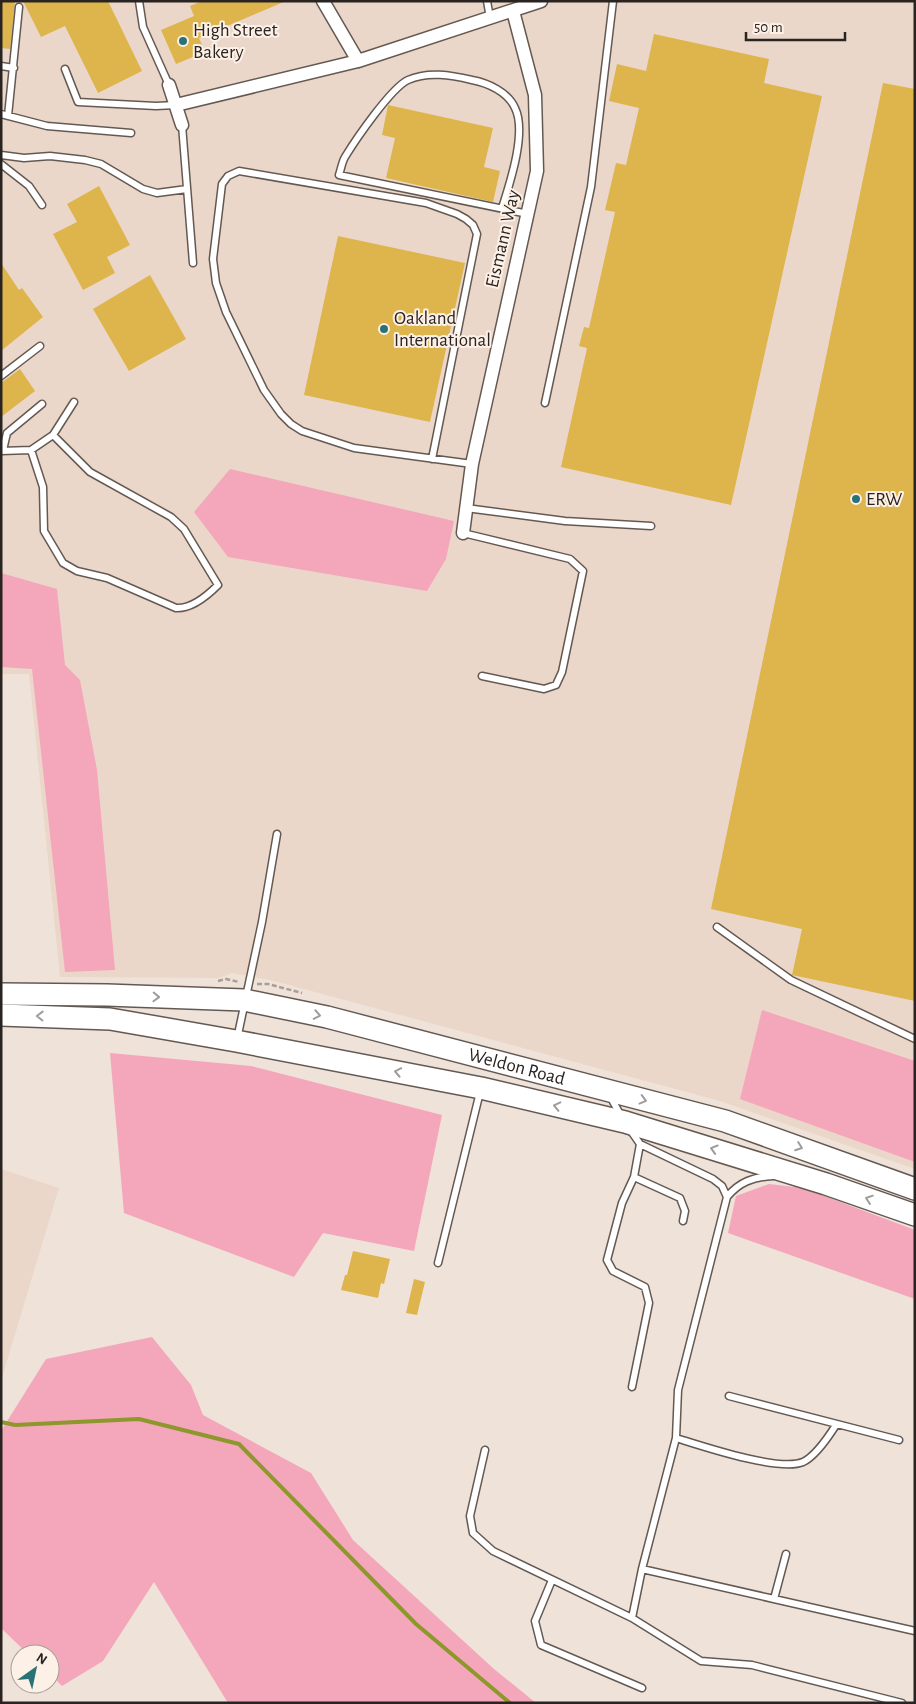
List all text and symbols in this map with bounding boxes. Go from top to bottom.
scale bar [746,10,845,42]
text: 50 m [754,20,783,35]
place label: High Street Bakery [193,21,278,62]
marker: High Street Bakery [177,35,189,47]
street label: Eismann Way [483,188,523,290]
place label: Oakland International [394,309,491,350]
marker: Oakland International [378,323,390,335]
place label: ERW [866,490,902,509]
marker: ERW [850,493,862,505]
one-way arrow [152,991,160,1002]
one-way arrow [312,1009,321,1019]
one-way arrow [36,1011,44,1021]
street label: Weldon Road [466,1045,567,1088]
one-way arrow [394,1068,403,1078]
one-way arrow [639,1094,647,1104]
one-way arrow [553,1101,562,1112]
one-way arrow [794,1142,802,1152]
one-way arrow [710,1144,719,1154]
one-way arrow [865,1195,873,1205]
north arrow [10,1644,60,1694]
text: N [34,1650,49,1667]

